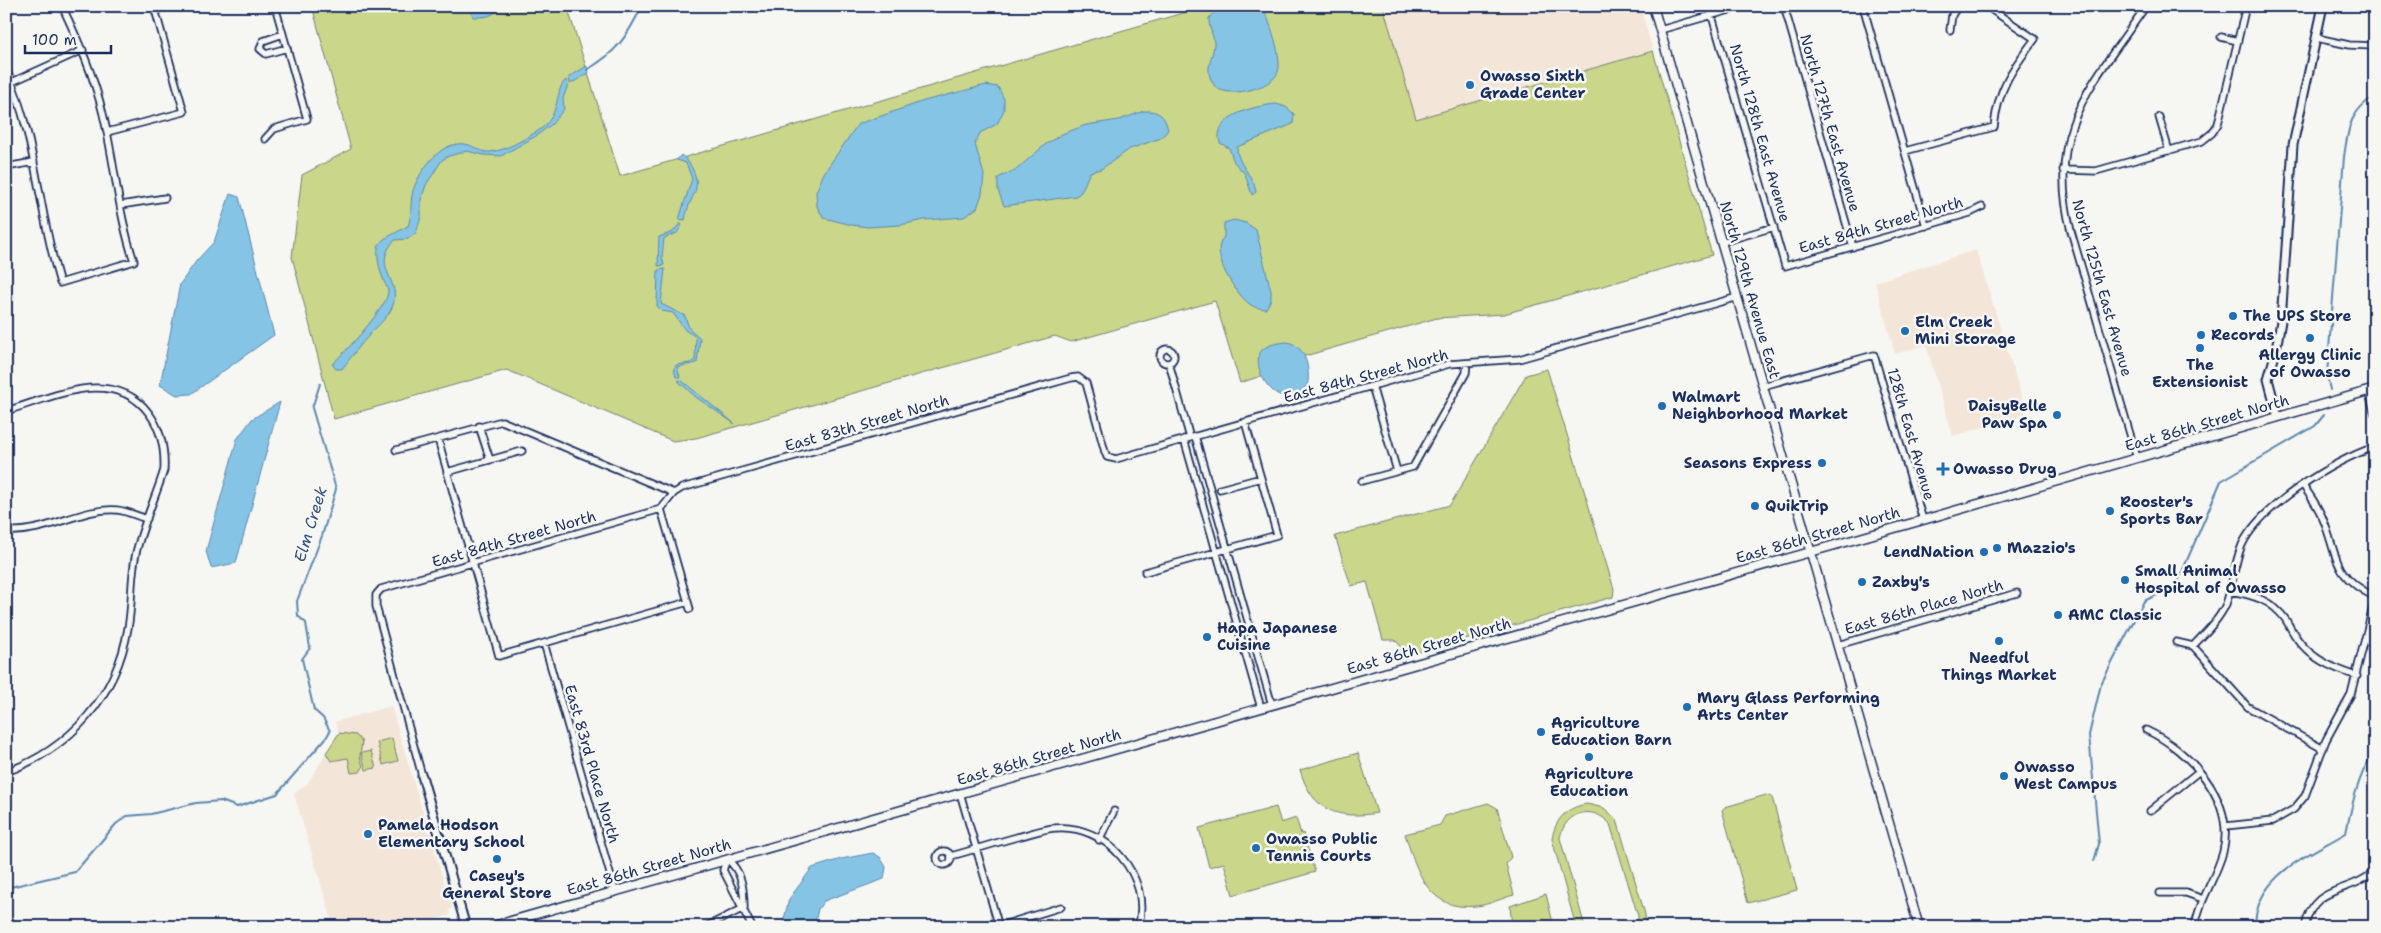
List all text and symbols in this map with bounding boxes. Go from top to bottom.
scale bar [25,22,111,54]
text: 100 m [32,30,77,50]
street label: North 127th East Avenue [1795,32,1865,214]
street label: North 128th East Avenue [1725,42,1795,224]
place label: Owasso Sixth Grade Center [1480,66,1586,103]
marker: Owasso Sixth Grade Center [1464,79,1476,91]
street label: East 84th Street North [1797,192,1965,258]
street label: North 125th East Avenue [2067,197,2137,379]
street label: North 129th Avenue East [1715,199,1785,381]
place label: The UPS Store [2243,306,2351,326]
marker: The UPS Store [2227,310,2239,322]
place label: Elm Creek Mini Storage [1915,312,2016,349]
marker: Elm Creek Mini Storage [1899,325,1911,337]
place label: Records [2211,325,2274,345]
marker: Records [2195,329,2207,341]
marker: Allergy Clinic of Owasso [2304,332,2316,344]
marker: The Extensionist [2194,342,2206,354]
street label: East 84th Street North [1281,344,1451,408]
place label: Allergy Clinic of Owasso [2258,345,2362,382]
place label: The Extensionist [2152,355,2248,392]
street label: 128th East Avenue [1883,366,1939,502]
place label: Walmart Neighborhood Market [1672,387,1848,424]
street label: East 83th Street North [783,390,951,456]
street label: East 86th Street North [2123,390,2291,456]
place label: DaisyBelle Paw Spa [1968,396,2048,433]
marker: Walmart Neighborhood Market [1656,400,1668,412]
marker: DaisyBelle Paw Spa [2051,409,2063,421]
place label: Seasons Express [1684,453,1812,473]
marker: Seasons Express [1816,457,1828,469]
place label: Owasso Drug [1953,459,2057,479]
marker: Owasso Drug [1937,463,1949,475]
water label: Elm Creek [289,484,332,565]
place label: Rooster's Sports Bar [2120,492,2203,529]
place label: QuikTrip [1765,496,1829,516]
marker: QuikTrip [1749,500,1761,512]
street label: East 86th Street North [1734,502,1902,568]
marker: Rooster's Sports Bar [2104,505,2116,517]
street label: East 84th Street North [430,506,598,572]
place label: Mazzio's [2007,538,2076,558]
place label: LendNation [1883,542,1974,562]
marker: Mazzio's [1991,542,2003,554]
marker: LendNation [1978,546,1990,558]
place label: Small Animal Hospital of Owasso [2135,561,2286,598]
place label: Zaxby's [1872,572,1930,592]
marker: Small Animal Hospital of Owasso [2119,574,2131,586]
street label: East 86th Place North [1842,575,2006,639]
marker: Zaxby's [1856,576,1868,588]
place label: AMC Classic [2068,605,2162,625]
marker: AMC Classic [2052,609,2064,621]
street label: East 86th Street North [1345,613,1513,679]
place label: Hapa Japanese Cuisine [1217,618,1337,655]
marker: Hapa Japanese Cuisine [1201,631,1213,643]
marker: Needful Things Market [1993,635,2005,647]
place label: Needful Things Market [1941,648,2057,685]
street label: East 83rd Place North [560,682,624,846]
place label: Mary Glass Performing Arts Center [1697,688,1880,725]
marker: Mary Glass Performing Arts Center [1681,701,1693,713]
place label: Agriculture Education Barn [1551,713,1672,750]
street label: East 86th Street North [955,724,1123,790]
marker: Agriculture Education Barn [1535,726,1547,738]
marker: Agriculture Education [1583,751,1595,763]
place label: Owasso West Campus [2014,757,2117,794]
place label: Agriculture Education [1545,764,1633,801]
marker: Owasso West Campus [1998,770,2010,782]
place label: Pamela Hodson Elementary School [378,815,525,852]
marker: Pamela Hodson Elementary School [362,828,374,840]
place label: Owasso Public Tennis Courts [1266,829,1378,866]
street label: East 86th Street North [565,834,733,900]
marker: Owasso Public Tennis Courts [1250,842,1262,854]
marker: Casey's General Store [491,853,503,865]
place label: Casey's General Store [442,866,552,903]

